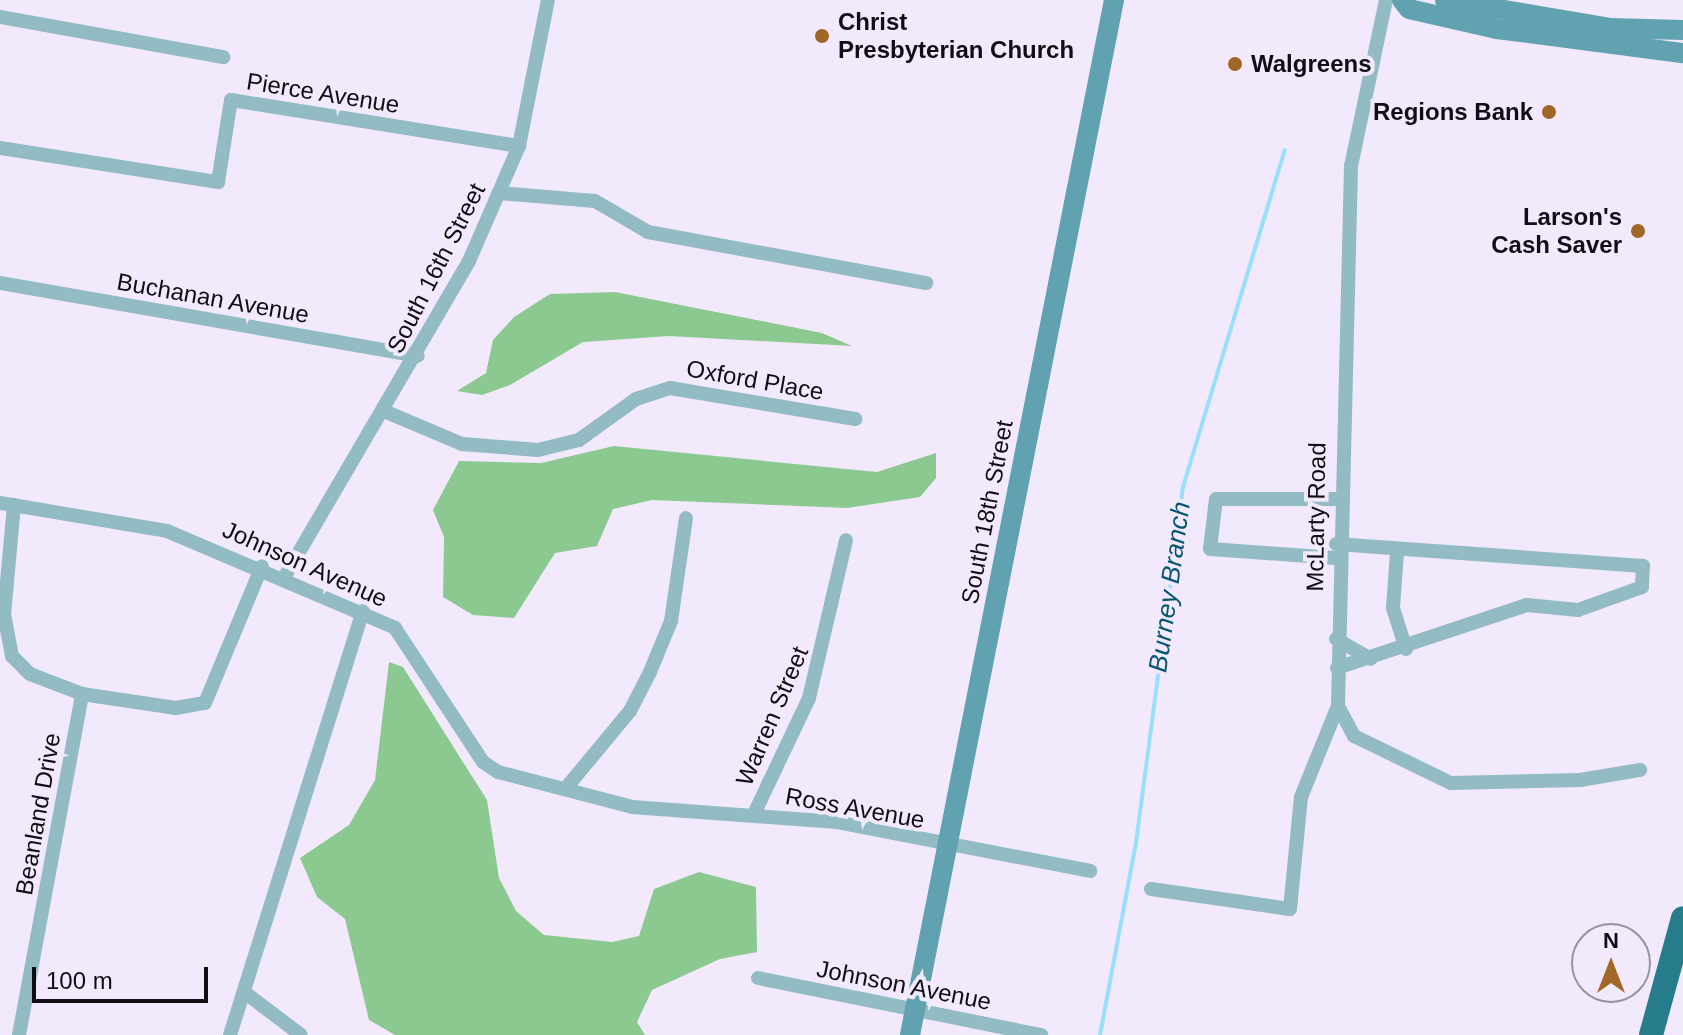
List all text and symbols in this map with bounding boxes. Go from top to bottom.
place label: Christ Presbyterian Church [838,8,1074,64]
marker: Christ Presbyterian Church [813,27,831,45]
place label: Walgreens [1251,50,1371,78]
marker: Walgreens [1226,55,1244,73]
street label: Pierce Avenue [244,67,402,119]
place label: Regions Bank [1373,98,1533,126]
marker: Regions Bank [1540,103,1558,121]
street label: South 16th Street [381,178,491,358]
place label: Larson's Cash Saver [1491,203,1622,259]
marker: Larson's Cash Saver [1629,222,1647,240]
street label: Buchanan Avenue [114,267,312,329]
street label: Oxford Place [684,354,826,406]
street label: South 18th Street [955,418,1019,606]
street label: McLarty Road [1300,442,1332,592]
water label: Burney Branch [1143,500,1197,674]
street label: Johnson Avenue [218,515,392,613]
street label: Warren Street [730,642,814,790]
street label: Beanland Drive [10,731,66,897]
street label: Ross Avenue [782,781,928,835]
north arrow [1571,923,1651,1003]
text: N [1603,928,1619,953]
scale bar [36,951,212,1001]
street label: Johnson Avenue [814,954,994,1016]
text: 100 m [46,967,113,994]

